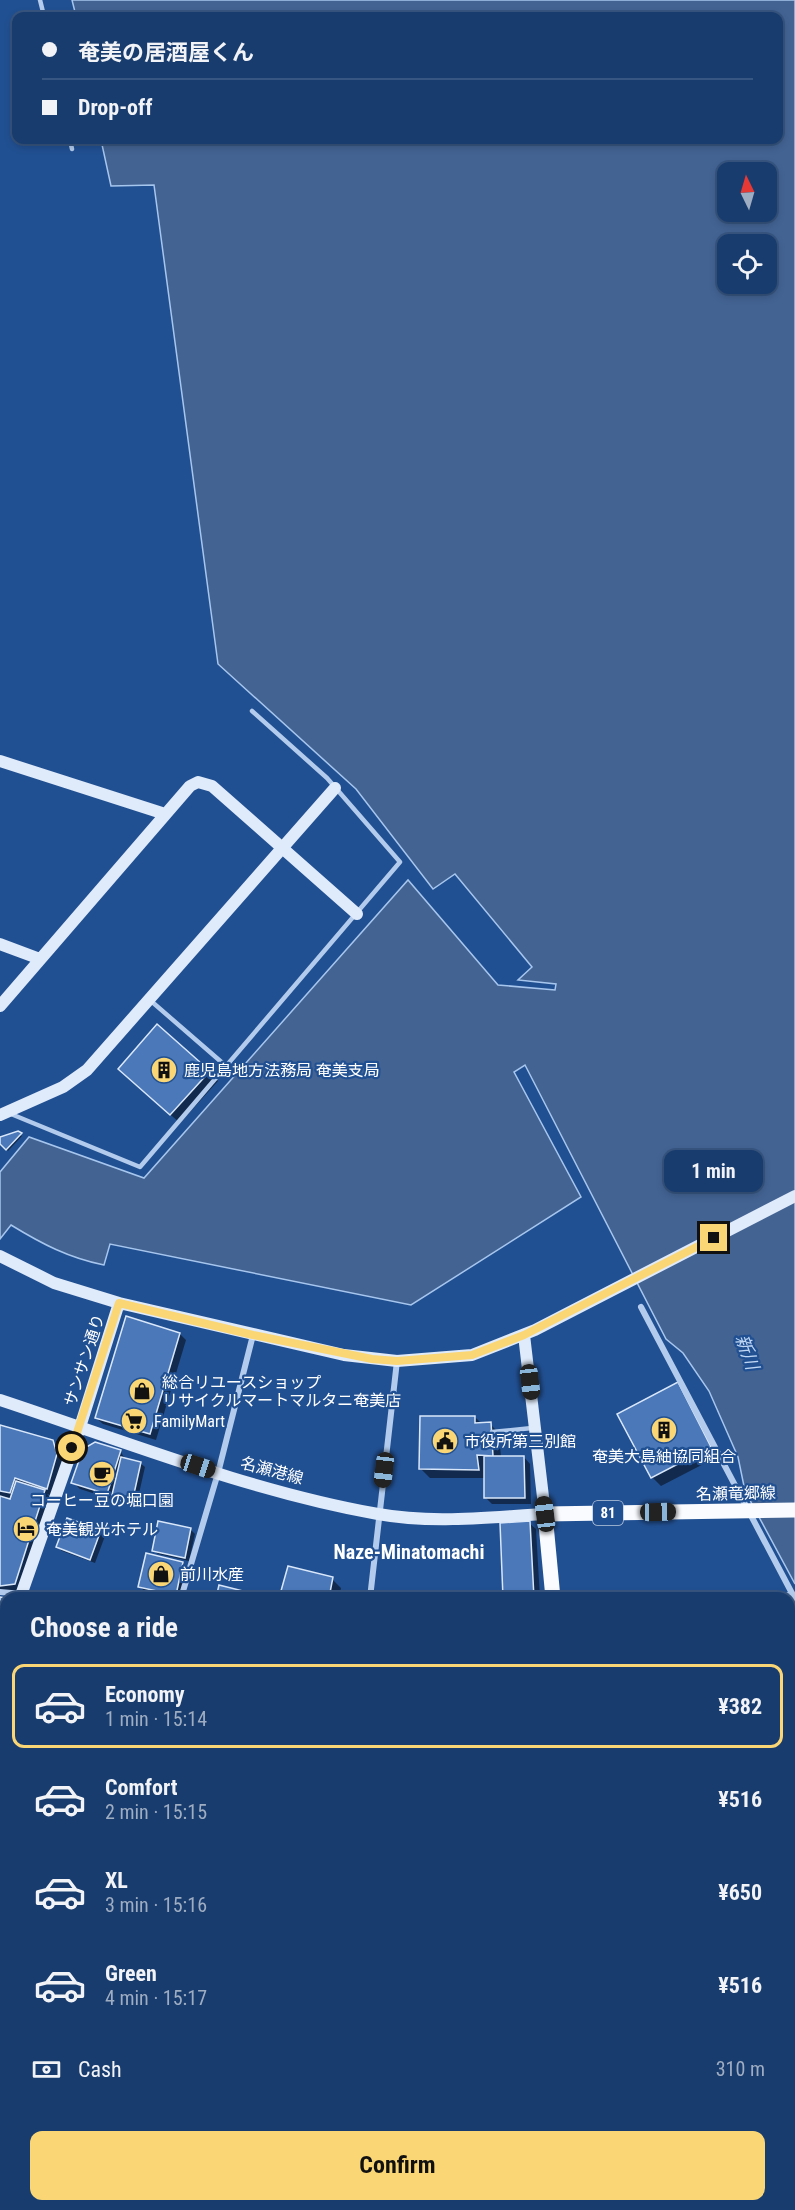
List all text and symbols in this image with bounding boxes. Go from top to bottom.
text: 奄美の居酒屋くん [78,40,254,65]
text: Drop-off [78,95,152,120]
north arrow [717,162,777,222]
map controls [717,162,777,294]
button: locate [717,234,777,294]
building icon: 鹿児島地方法務局 奄美支局 [149,1055,179,1085]
place label: 鹿児島地方法務局 奄美支局 [184,1061,380,1080]
callout: 1 min [664,1151,764,1193]
text: 1 min [691,1159,736,1183]
route end [700,1224,727,1251]
street label: サンサン通り [61,1312,108,1409]
water label: 新川 [731,1331,764,1374]
car [519,1363,541,1401]
place label: 総合リユースショップ リサイクルマートマルタニ奄美店 [162,1373,401,1410]
shop icon: 総合リユースショップ リサイクルマートマルタニ奄美店 [127,1376,157,1406]
supermarket icon: FamilyMart [119,1406,149,1436]
place label: FamilyMart [154,1412,225,1431]
building icon: 奄美大島紬協同組合 [649,1415,679,1445]
public building icon: 市役所第三別館 [430,1426,460,1456]
place label: 市役所第三別館 [464,1432,576,1451]
route start [58,1434,85,1461]
place label: 奄美大島紬協同組合 [592,1447,736,1466]
car [373,1451,395,1489]
car [178,1452,218,1480]
street label: 名瀬港線 [238,1453,305,1488]
cafe icon: コーヒー豆の堀口園 [87,1459,117,1489]
street label: 名瀬竜郷線 [696,1483,776,1504]
place label: コーヒー豆の堀口園 [30,1491,174,1510]
car [534,1495,556,1533]
road number: 81 [593,1501,623,1525]
car [640,1503,676,1521]
hotel icon: 奄美観光ホテル [11,1514,41,1544]
place label: 奄美観光ホテル [46,1520,158,1539]
district label: Naze-Minatomachi [334,1540,484,1564]
shop icon: 前川水産 [146,1559,176,1589]
place label: 前川水産 [180,1565,244,1584]
text: Choose a ride [30,1612,178,1644]
icon: car [33,1679,87,1733]
text: Economy [105,1682,185,1707]
text: ¥382 [718,1694,762,1719]
text: 1 min · 15:14 [105,1707,207,1731]
icon: car [33,1772,87,1826]
text: Comfort [105,1775,178,1800]
text: ¥516 [718,1787,762,1812]
text: 2 min · 15:15 [105,1800,207,1824]
icon: car [33,1865,87,1919]
text: XL [105,1868,128,1893]
text: ¥650 [718,1880,762,1905]
text: 3 min · 15:16 [105,1893,207,1917]
icon: car [33,1958,87,2012]
text: Green [105,1961,157,1986]
text: ¥516 [718,1973,762,1998]
text: 4 min · 15:17 [105,1986,207,2010]
icon: cash [30,2053,63,2086]
text: Cash [78,2057,122,2082]
text: 310 m [716,2057,765,2081]
button: Confirm [30,2131,765,2200]

